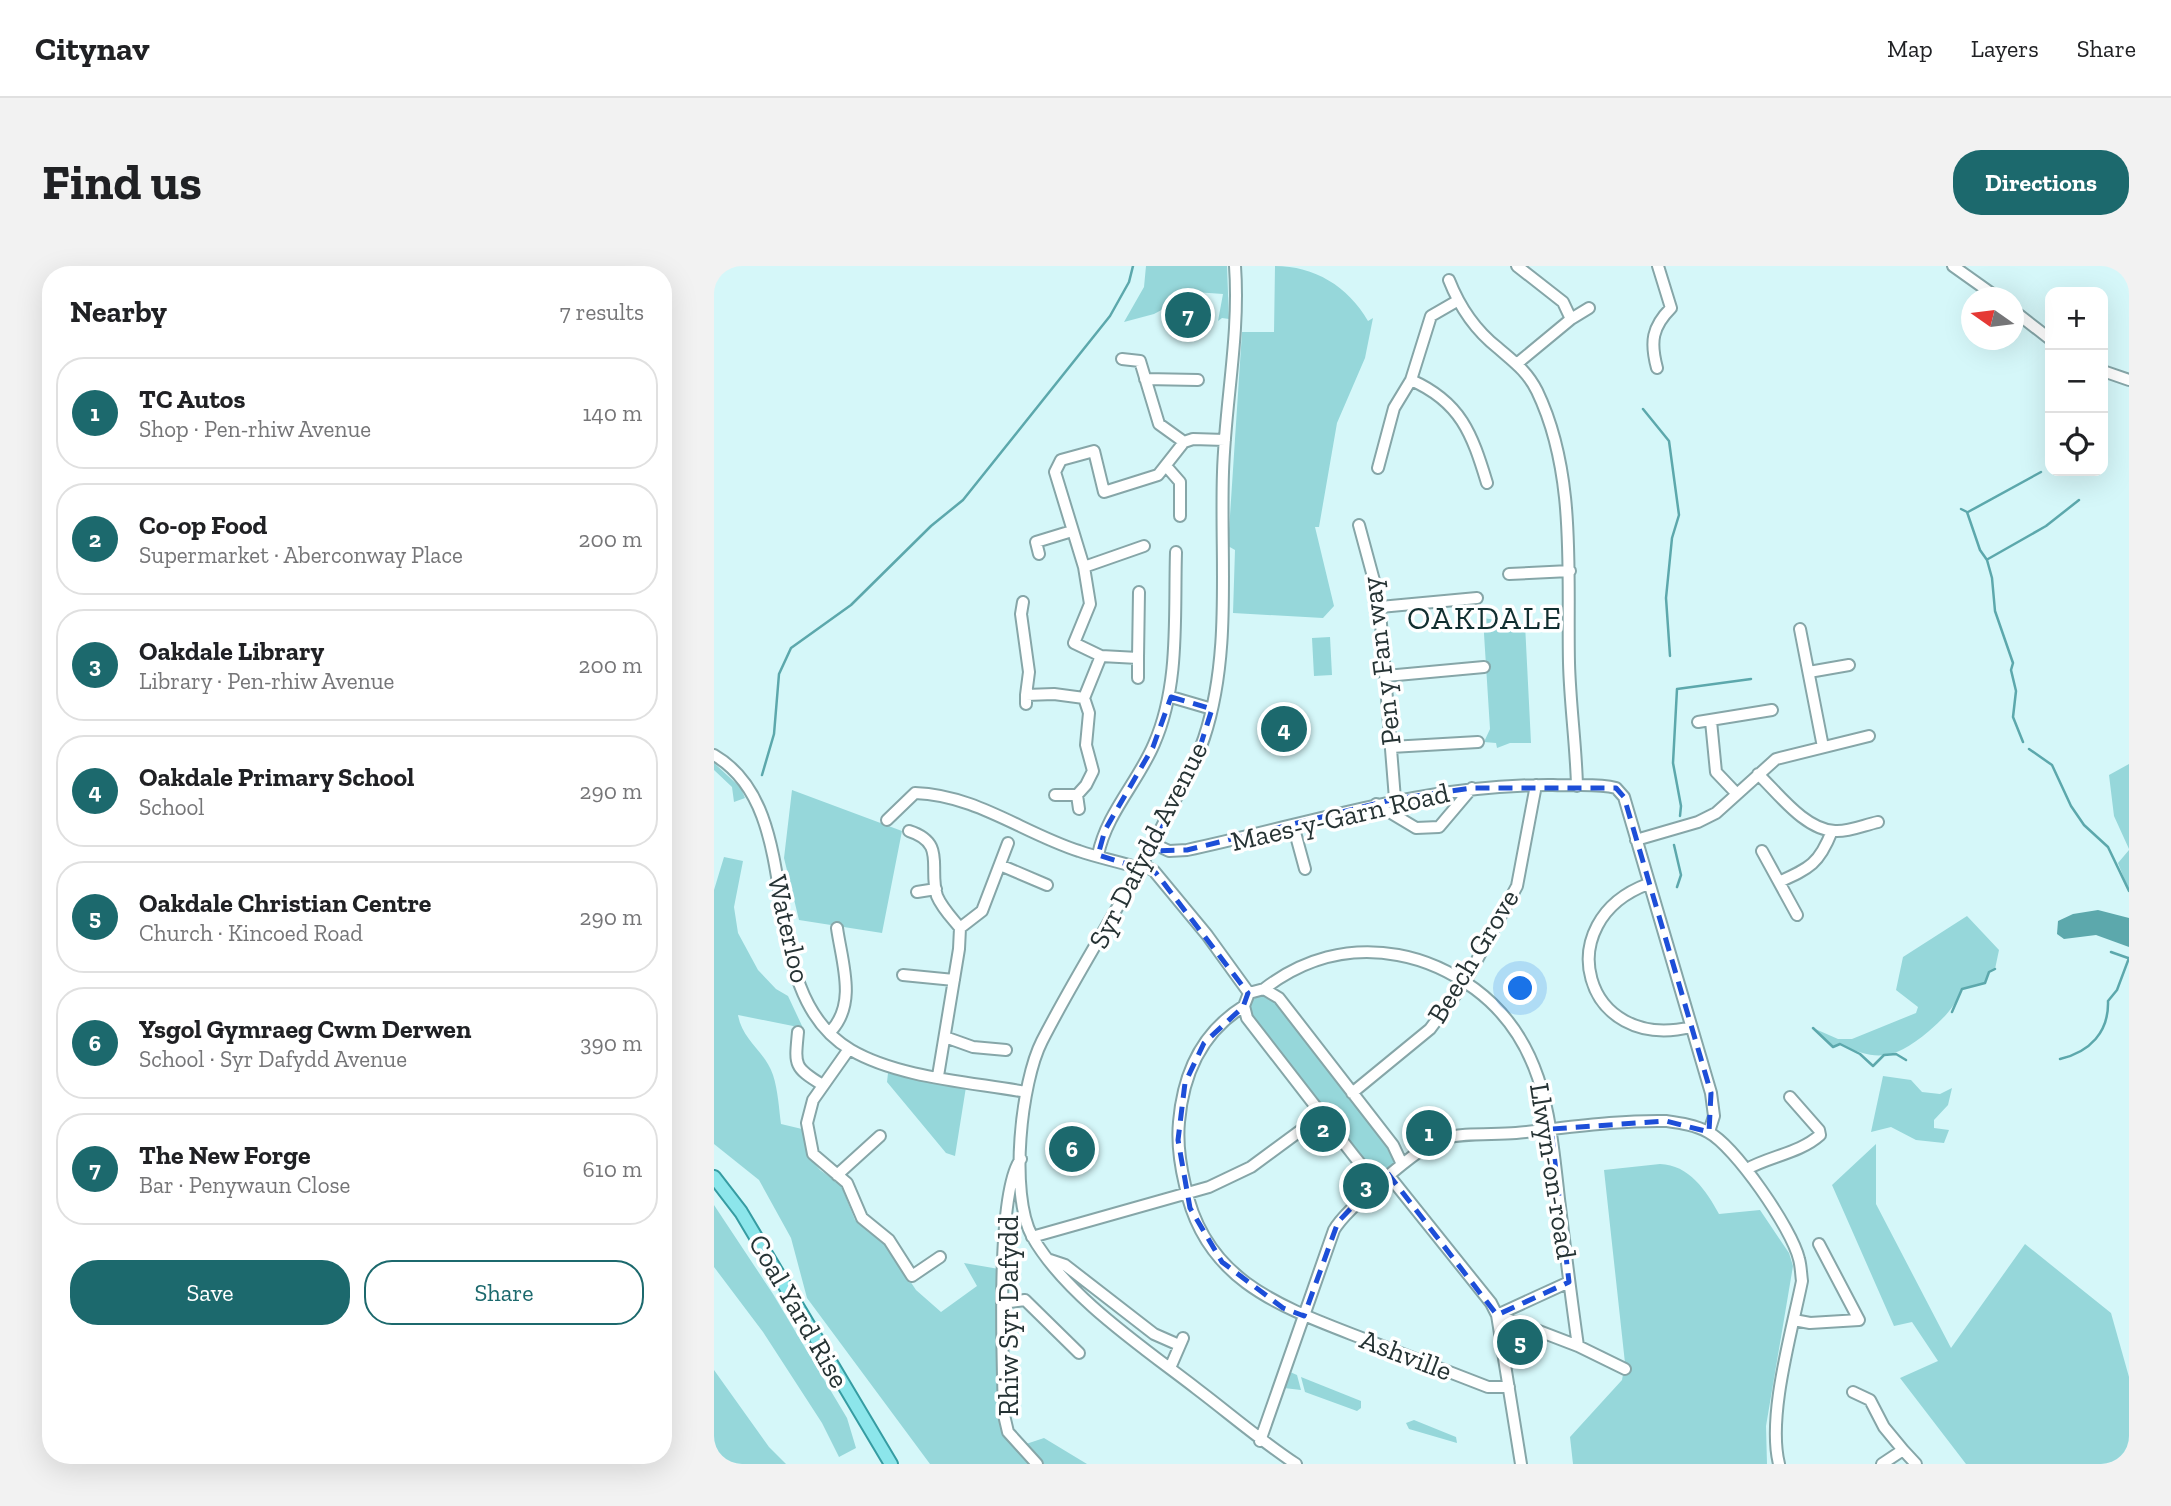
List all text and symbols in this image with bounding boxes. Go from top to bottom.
text: Citynav [35,29,150,68]
text: Map [1887,34,1933,63]
text: Layers [1971,34,2039,63]
text: Share [2077,34,2136,63]
button: Directions [1953,150,2129,215]
text: Find us [42,153,202,212]
north arrow [1961,287,2024,350]
map controls [2045,287,2108,476]
button: + [2045,287,2108,350]
pin: 7 [1165,289,1211,341]
text: Nearby [70,294,167,330]
text: 7 results [560,298,644,326]
button: − [2045,350,2108,413]
text: TC Autos [139,383,245,415]
text: 1 [90,399,100,427]
text: 140 m [582,399,642,427]
button: locate [2045,413,2108,476]
text: Shop · Pen-rhiw Avenue [139,415,371,443]
text: Co-op Food [139,509,267,541]
text: 2 [89,525,101,553]
text: 200 m [579,525,642,553]
text: Supermarket · Aberconway Place [139,541,463,569]
street label: Pen y Fan way [1354,574,1408,747]
district label: OAKDALE [1407,599,1563,637]
text: Oakdale Library [139,635,324,667]
text: 3 [89,651,101,679]
text: 200 m [579,651,642,679]
text: Library · Pen-rhiw Avenue [139,667,394,695]
pin: 4 [1261,703,1307,755]
street label: Syr Dafydd Avenue [1082,736,1214,954]
text: Oakdale Primary School [139,761,414,793]
street label: Maes-y-Garn Road [1228,776,1452,858]
text: 4 [88,777,102,805]
text: 290 m [580,777,642,805]
text: School [139,793,204,821]
street label: Waterloo [761,872,817,986]
street label: Beech Grove [1420,883,1526,1029]
text: Oakdale Christian Centre [139,887,431,919]
text: 5 [89,903,101,931]
text: 290 m [580,903,642,931]
text: Church · Kincoed Road [139,919,363,947]
your location [1503,971,1537,1005]
text: Ysgol Gymraeg Cwm Derwen [139,1013,471,1045]
text: 6 [89,1029,101,1057]
text: 390 m [580,1029,642,1057]
text: School · Syr Dafydd Avenue [139,1045,407,1073]
street label: Llwyn-on-road [1523,1081,1583,1261]
pin: 2 [1300,1103,1346,1155]
pin: 1 [1406,1107,1452,1159]
pin: 6 [1049,1123,1095,1175]
text: The New Forge [139,1139,311,1171]
text: 7 [89,1155,101,1183]
text: 610 m [583,1155,642,1183]
pin: 3 [1343,1160,1389,1212]
text: Bar · Penywaun Close [139,1171,350,1199]
street label: Rhiw Syr Dafydd [992,1215,1025,1417]
street label: Coal Yard Rise [742,1228,856,1394]
button: Save [70,1260,350,1325]
button: Share [364,1260,644,1325]
pin: 5 [1497,1316,1543,1368]
street label: Ashville [1355,1322,1457,1388]

